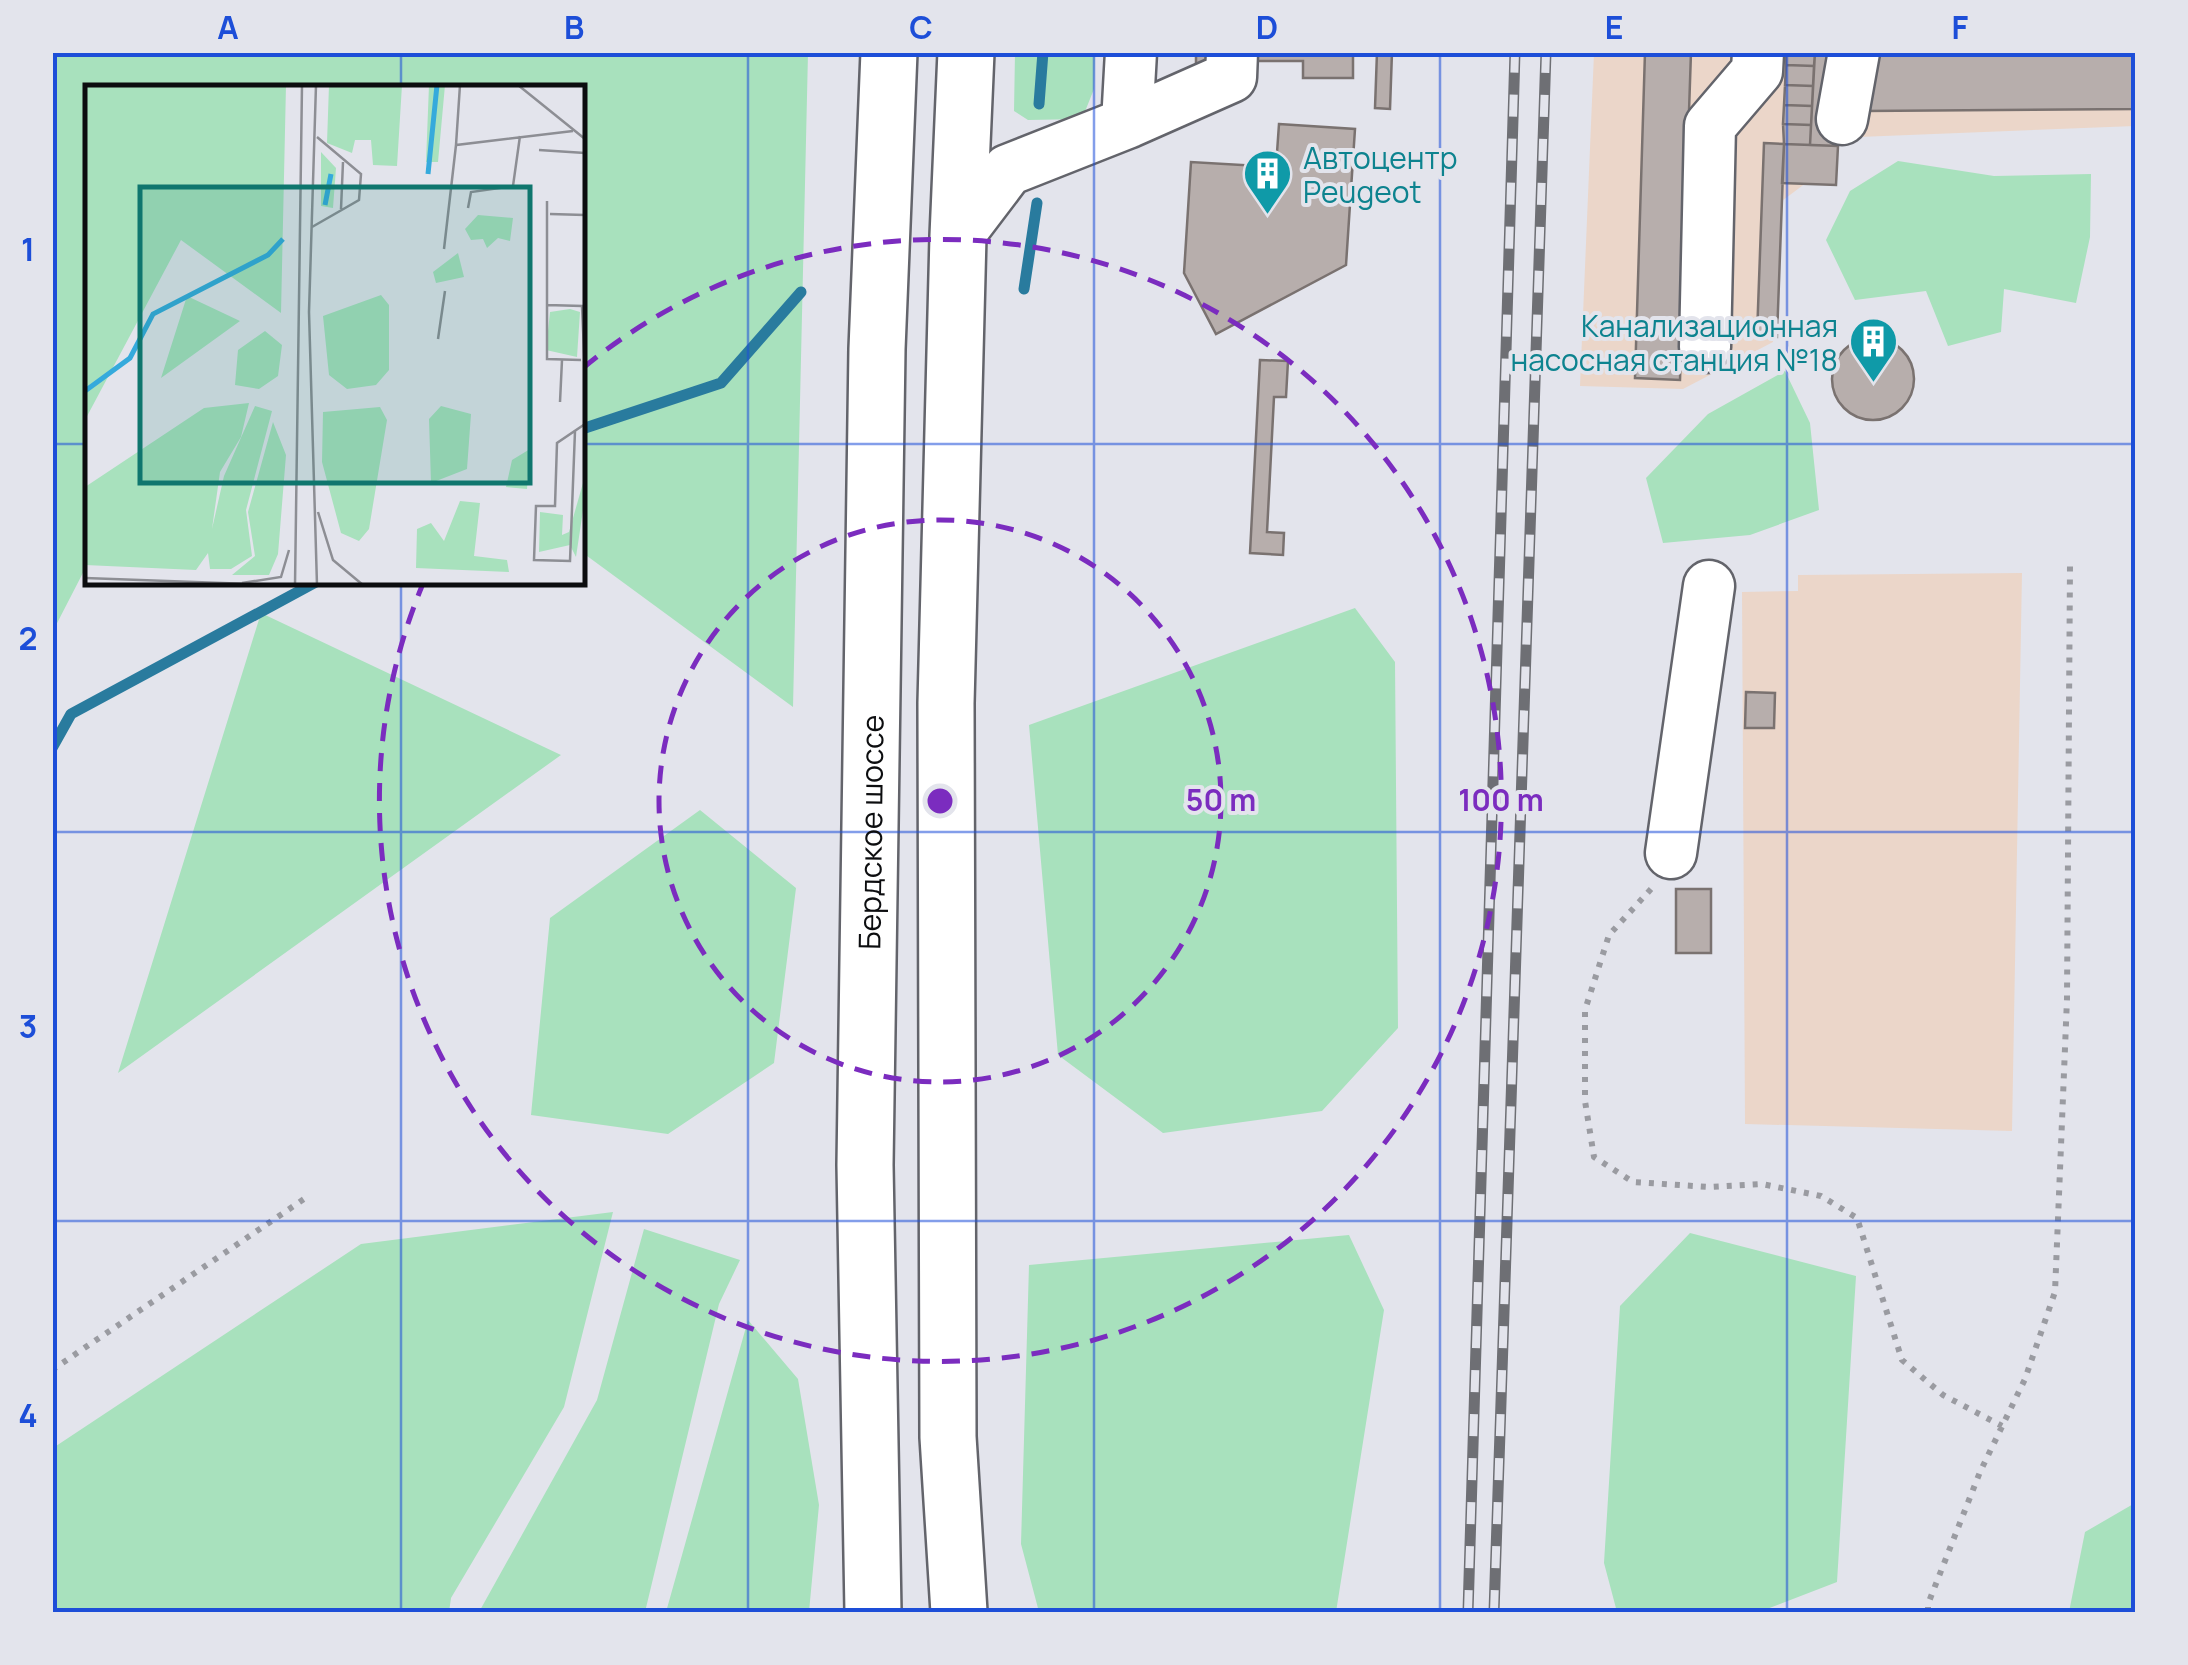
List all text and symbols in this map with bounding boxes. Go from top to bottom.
text: A [217,5,239,49]
text: B [564,5,584,49]
text: C [909,5,933,49]
text: D [1256,5,1278,49]
text: E [1605,5,1623,49]
text: F [1952,5,1969,49]
inset map [85,85,585,585]
place label: Автоцентр Peugeot [1303,137,1457,212]
building icon: Автоцентр Peugeot [1242,148,1294,216]
text: 1 [21,227,35,271]
place label: Канализационная насосная станция №18 [1510,305,1838,380]
building icon: Канализационная насосная станция №18 [1847,316,1899,384]
text: 2 [18,616,38,660]
street label: Бердское шоссе [848,714,892,950]
text: 50 m [1186,779,1256,820]
text: 100 m [1458,779,1544,820]
centre of rings [922,783,958,819]
text: 3 [19,1004,37,1048]
text: 4 [18,1393,38,1437]

